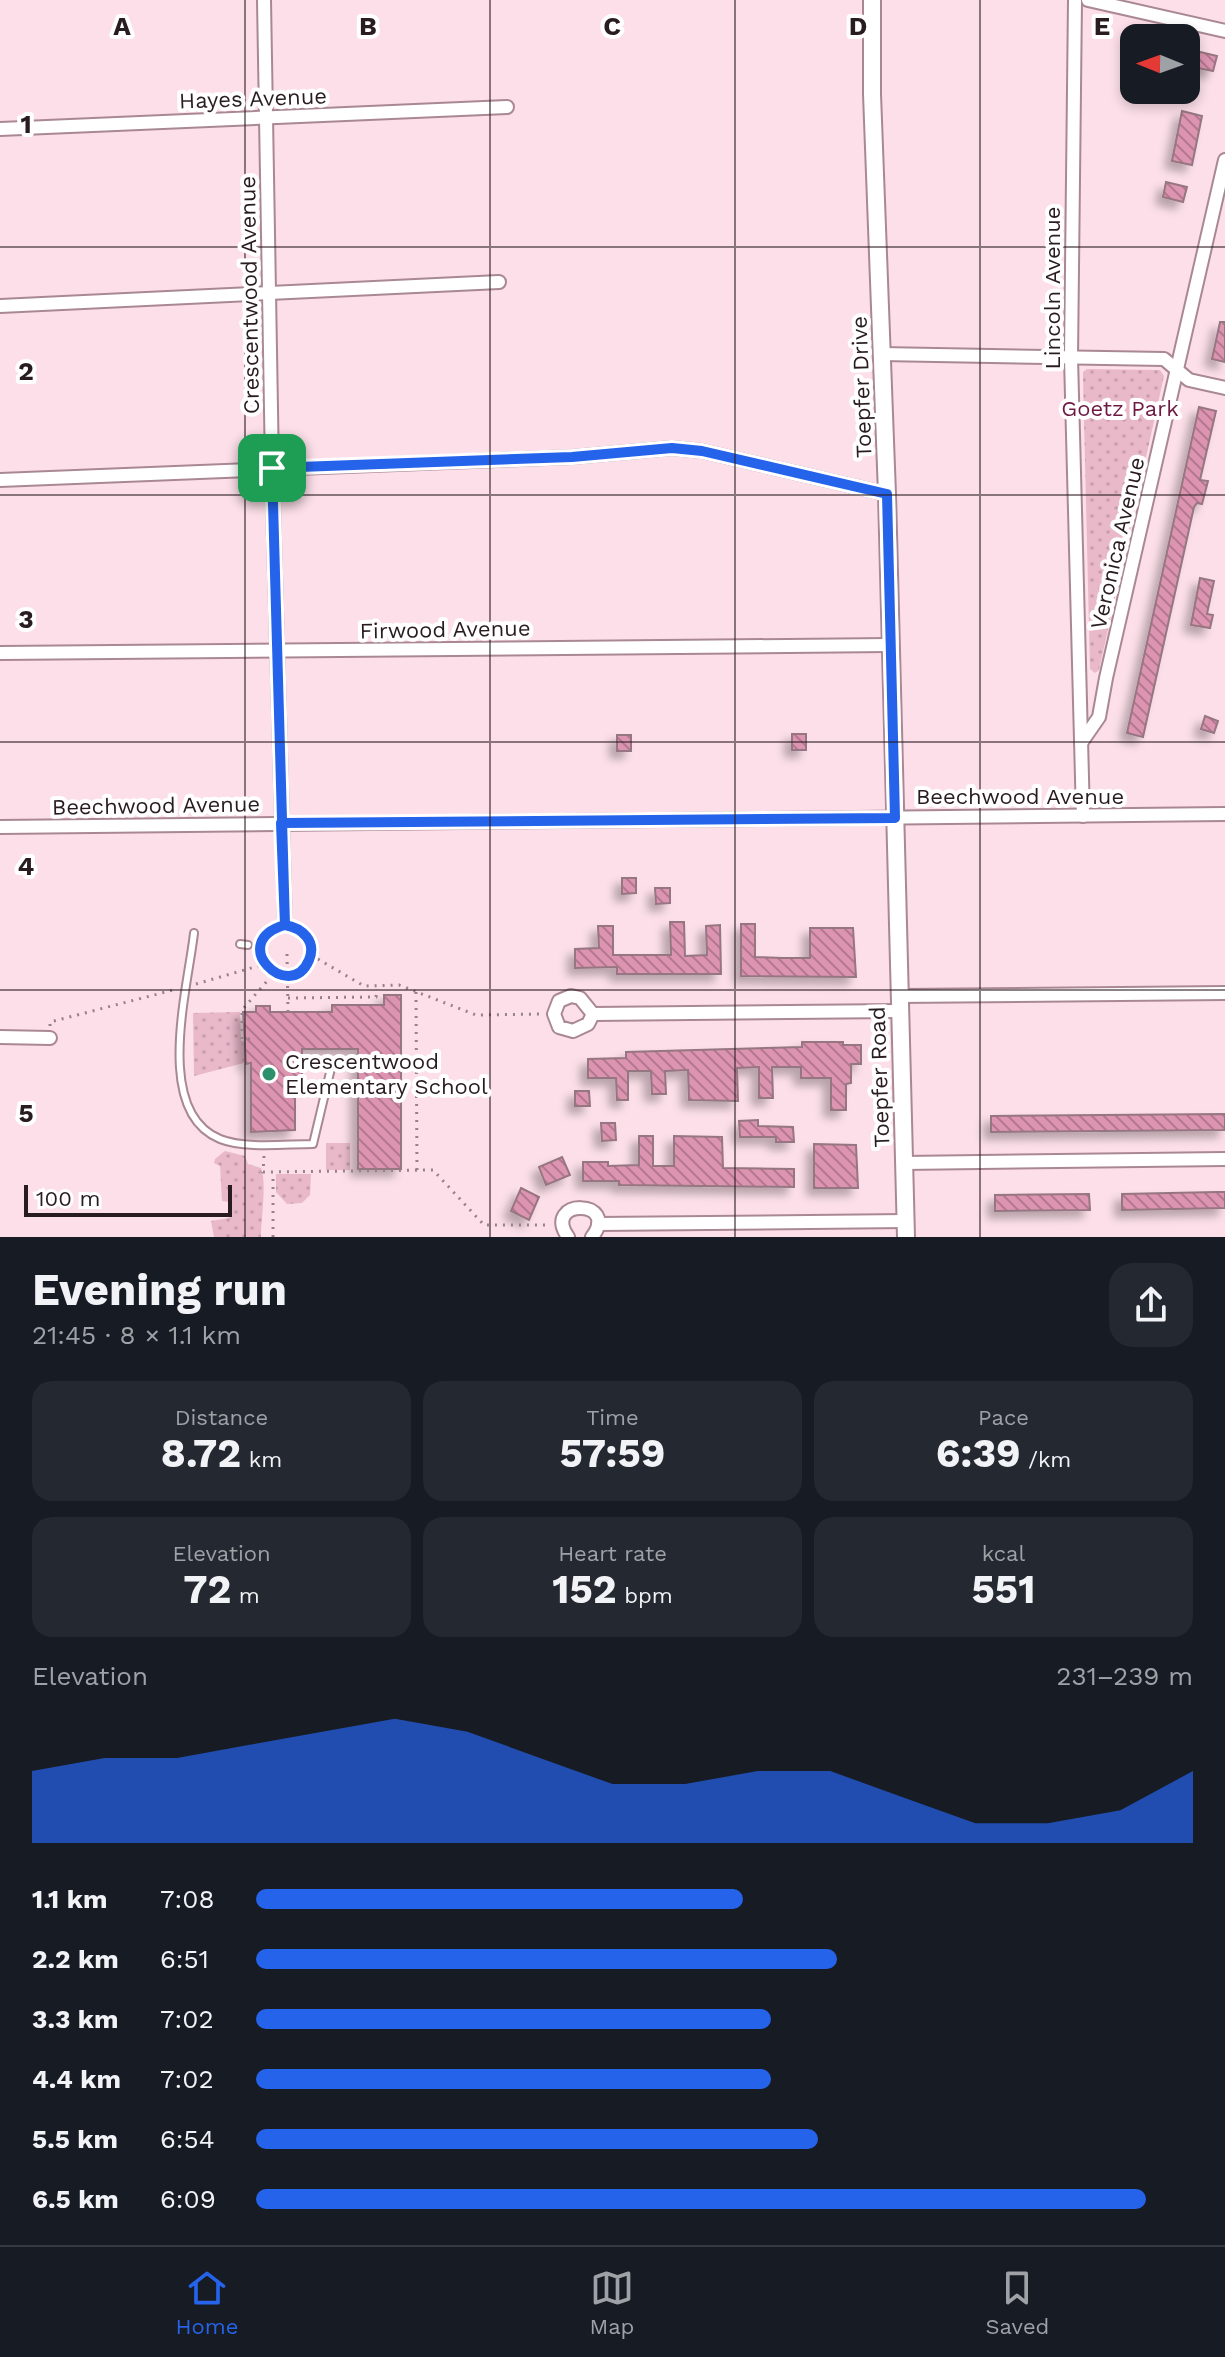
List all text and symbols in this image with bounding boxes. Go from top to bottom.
text: A [113,11,131,41]
text: B [359,11,377,41]
text: C [603,11,621,41]
text: D [849,11,867,41]
text: E [1094,11,1110,41]
north arrow [1120,24,1200,104]
map controls [1120,24,1200,104]
street label: Hayes Avenue [179,83,327,114]
text: 1 [20,109,32,139]
street label: Crescentwood Avenue [235,176,264,414]
street label: Lincoln Avenue [1040,207,1065,369]
street label: Toepfer Drive [847,316,876,458]
text: 2 [18,356,34,386]
park label: Goetz Park [1061,396,1179,421]
pin [238,434,306,502]
icon: arrive [250,446,294,490]
street label: Veronica Avenue [1086,455,1149,632]
text: 3 [18,604,34,634]
street label: Firwood Avenue [359,616,531,643]
street label: Beechwood Avenue [916,784,1124,809]
street label: Beechwood Avenue [52,791,260,820]
text: 4 [18,851,35,881]
street label: Toepfer Road [865,1006,894,1148]
place label: Crescentwood Elementary School [285,1049,488,1099]
marker: Crescentwood Elementary School [260,1065,278,1083]
text: 5 [18,1098,34,1128]
scale bar [24,1181,232,1217]
text: 100 m [36,1186,100,1211]
button: share [1109,1263,1193,1347]
text: Evening run [32,1264,287,1316]
text: 21:45 · 8 × 1.1 km [32,1320,241,1350]
text: Distance [175,1405,268,1430]
text: Time [586,1405,639,1430]
text: Pace [978,1405,1029,1430]
text: 8.72 [161,1430,241,1477]
text: 57:59 [560,1430,665,1477]
text: 6:39 [936,1430,1021,1477]
text: km [241,1447,282,1472]
text: /km [1021,1447,1071,1472]
text: Elevation [172,1541,271,1566]
text: Heart rate [558,1541,667,1566]
text: kcal [982,1541,1025,1566]
text: 72 [183,1566,231,1613]
text: 152 [552,1566,617,1613]
text: 551 [972,1566,1035,1613]
text: m [231,1583,260,1608]
text: bpm [617,1583,673,1608]
text: Elevation [32,1661,148,1691]
text: 231–239 m [1056,1661,1193,1691]
text: 1.1 km [32,1884,107,1914]
text: 7:08 [160,1884,214,1914]
text: 2.2 km [32,1944,119,1974]
text: 6:51 [160,1944,209,1974]
text: 3.3 km [32,2004,118,2034]
text: 7:02 [160,2004,214,2034]
text: 4.4 km [32,2064,121,2094]
text: 7:02 [160,2064,214,2094]
text: 5.5 km [32,2124,118,2154]
text: 6:54 [160,2124,215,2154]
text: 6.5 km [32,2184,119,2214]
text: 6:09 [160,2184,216,2214]
tab: Home [176,2266,238,2339]
tab: Map [590,2266,634,2339]
tab: Saved [986,2266,1049,2339]

